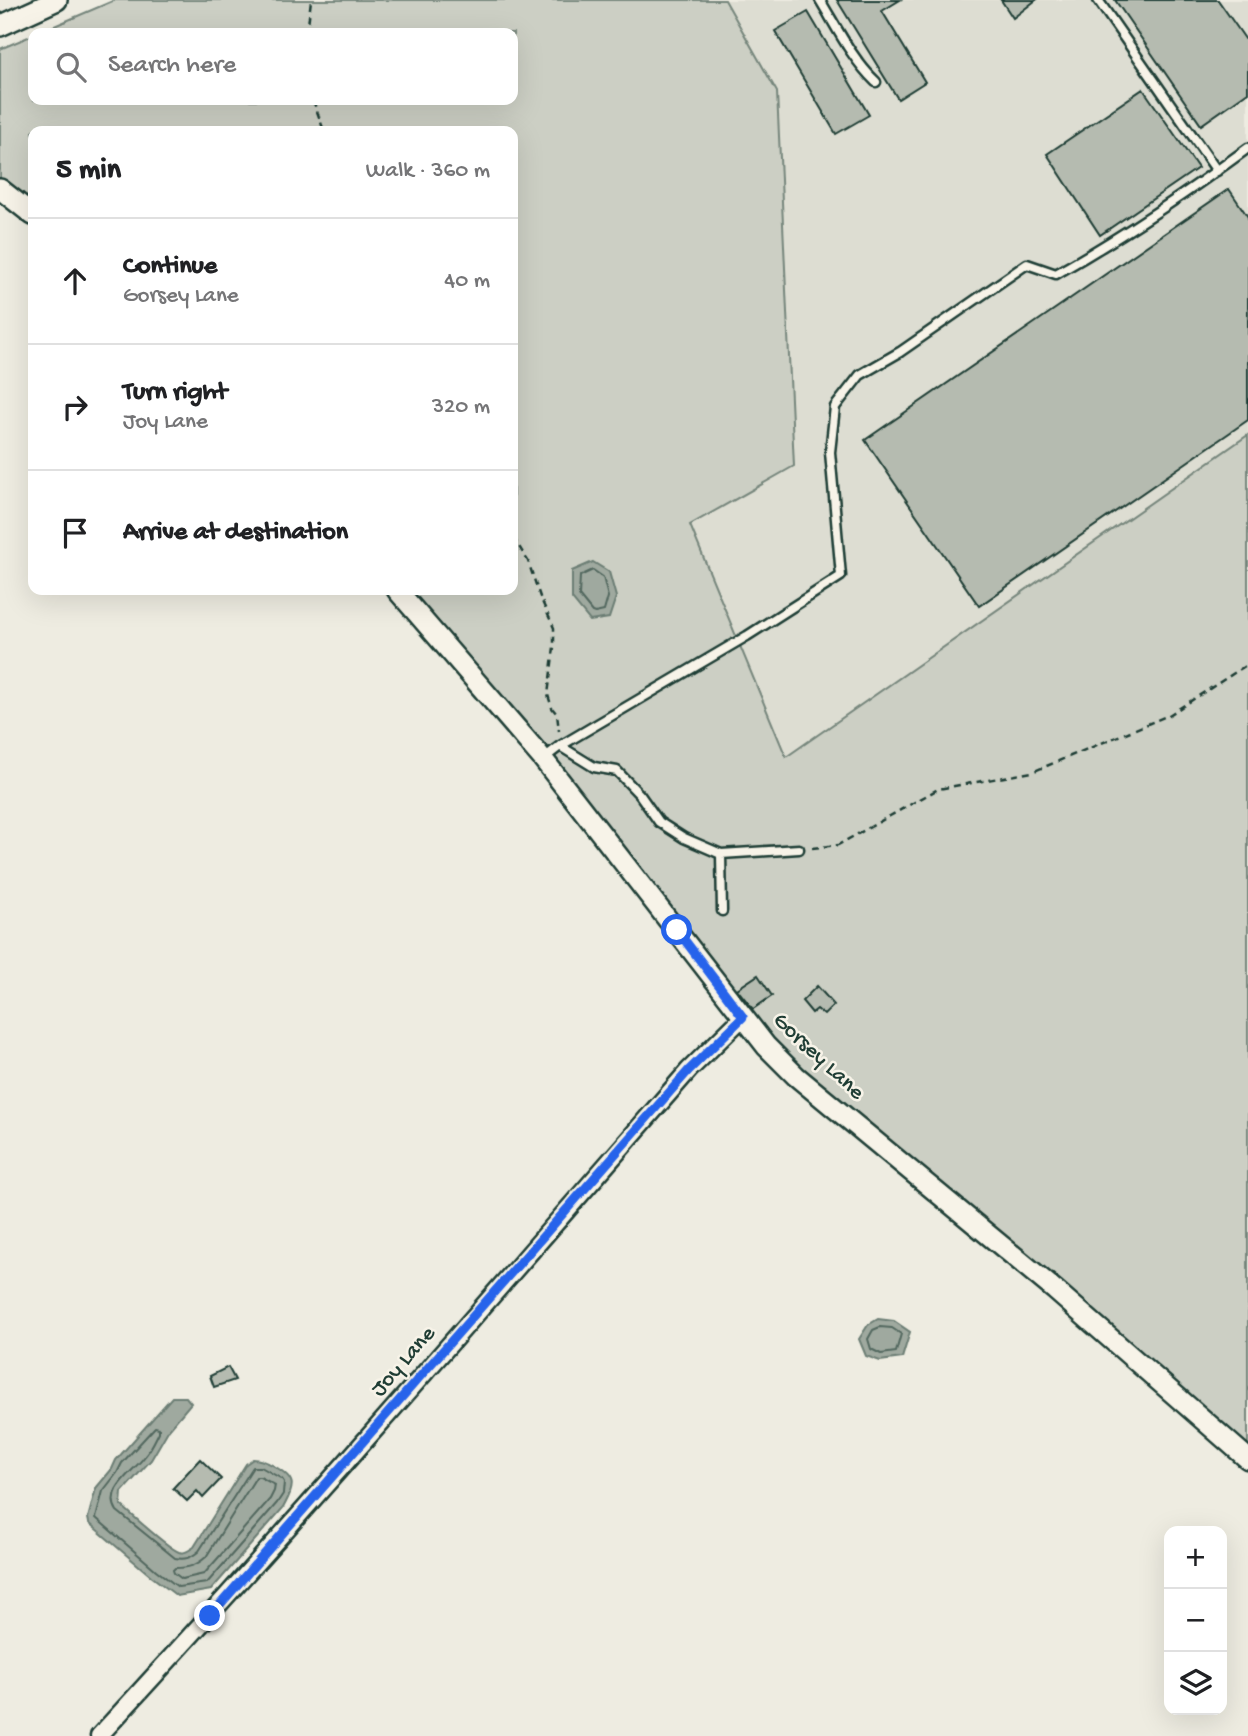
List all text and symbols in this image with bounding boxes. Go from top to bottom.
search box [28,28,518,105]
icon: search [52,48,90,86]
text: Search here [108,51,236,82]
text: 5 min [56,154,121,189]
text: Walk · 360 m [366,158,490,185]
text: Continue [123,252,217,283]
icon: ahead [56,262,94,300]
text: 40 m [444,268,490,295]
text: Gorsey Lane [123,283,239,310]
text: Turn right [123,378,227,409]
icon: right [56,388,94,426]
text: 320 m [432,394,490,421]
text: Joy Lane [123,409,208,436]
icon: arrive [56,514,94,552]
text: Arrive at destination [123,518,348,549]
route start [661,914,692,945]
street label: Gorsey Lane [766,1008,870,1107]
street label: Joy Lane [366,1320,443,1403]
map controls [1164,1526,1227,1715]
button: + [1164,1526,1227,1589]
button: − [1164,1589,1227,1652]
route end [194,1600,225,1631]
button: layers [1164,1652,1227,1715]

